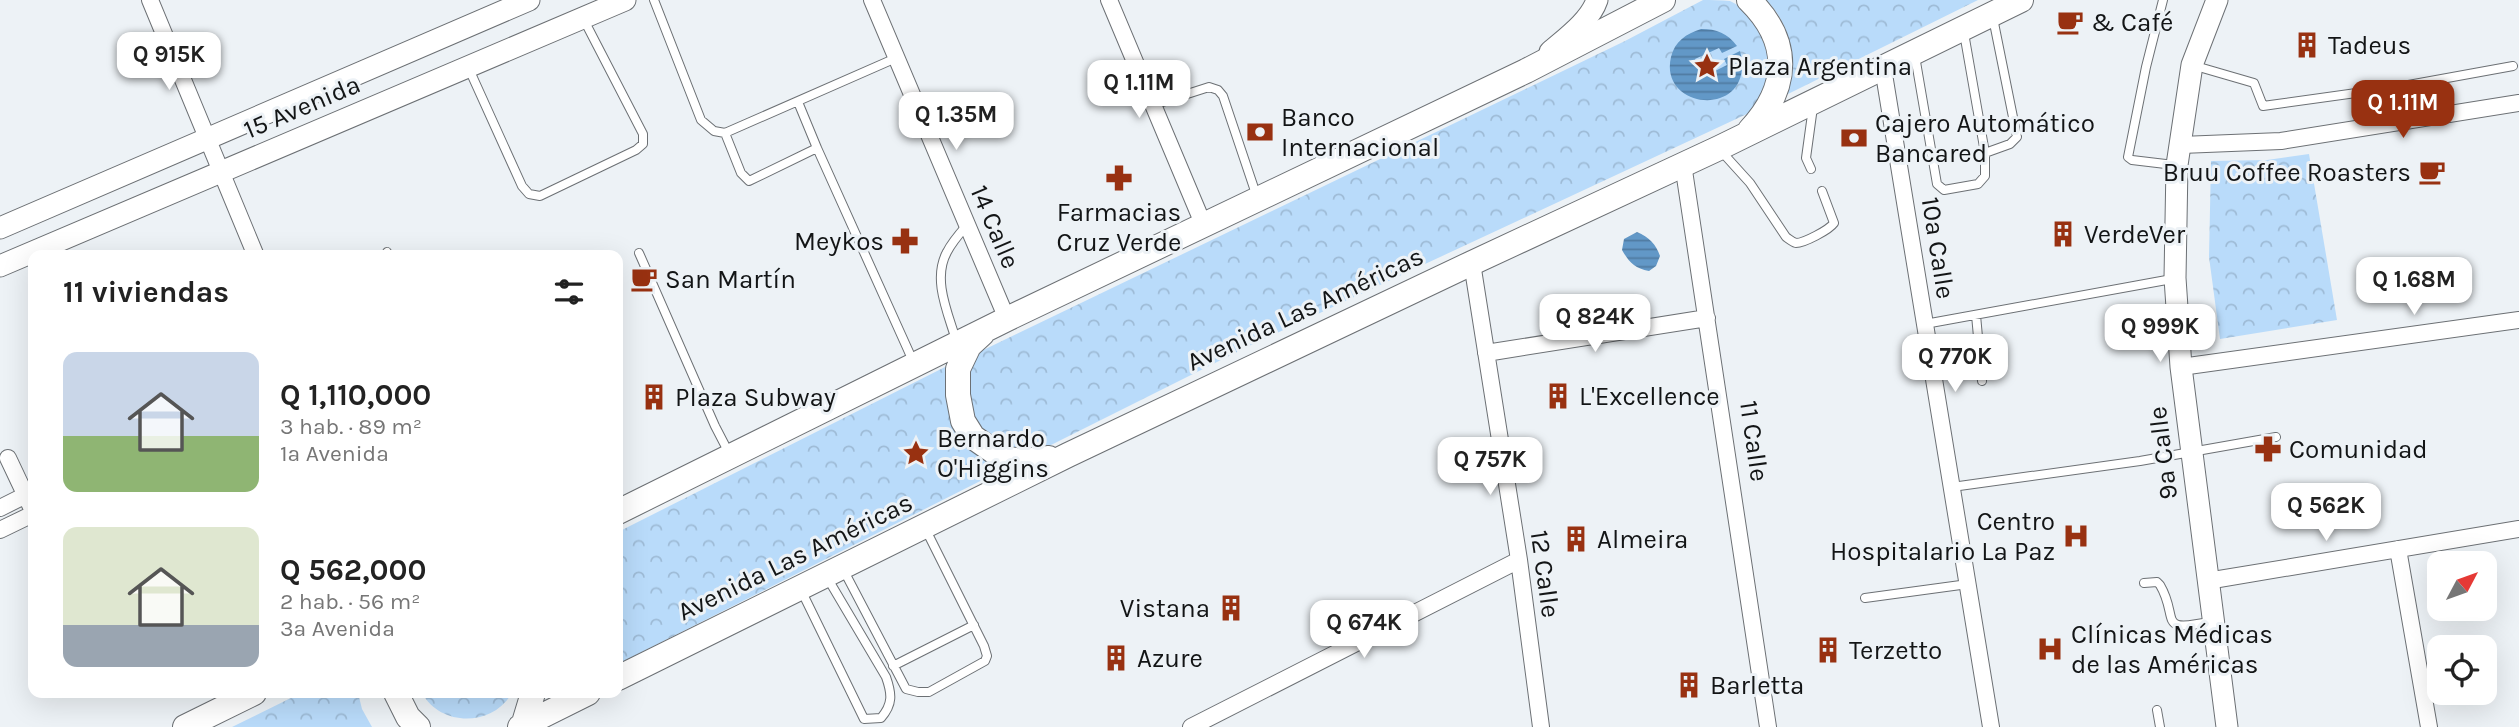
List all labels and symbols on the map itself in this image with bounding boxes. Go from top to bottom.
cafe icon: & Café [2055,7,2085,37]
place label: & Café [2091,7,2173,38]
building icon: Tadeus [2292,30,2322,60]
place label: Tadeus [2328,30,2411,61]
pin: Q 915K [112,32,226,92]
place icon: Plaza Argentina [1692,51,1722,81]
place label: Plaza Argentina [1728,51,1912,82]
pin: Q 1.11M [1074,60,1204,120]
street label: 15 Avenida [239,69,365,145]
pin: Q 1.11M [2338,80,2468,140]
pin: Q 1.35M [891,92,1021,152]
place label: Banco Internacional [1281,102,1439,163]
place label: Cajero Automático Bancared [1875,108,2095,169]
bank icon: Banco Internacional [1245,117,1275,147]
bank icon: Cajero Automático Bancared [1839,123,1869,153]
place label: Bruu Coffee Roasters [2163,157,2411,188]
cafe icon: Bruu Coffee Roasters [2417,157,2447,187]
pharmacy icon: Farmacias Cruz Verde [1104,163,1134,193]
street label: 14 Calle [964,181,1026,273]
street label: 10a Calle [1915,195,1961,301]
place label: Farmacias Cruz Verde [1057,197,1181,258]
building icon: VerdeVer [2048,219,2078,249]
place label: VerdeVer [2084,219,2186,250]
place label: Meykos [794,226,884,257]
pharmacy icon: Meykos [890,226,920,256]
street label: Avenida Las Américas [1182,241,1428,377]
pin: Q 1.68M [2349,258,2479,317]
cafe icon: San Martín [629,264,659,294]
place label: San Martín [665,264,796,295]
pin: Q 824K [1538,294,1652,354]
pin: Q 999K [2103,304,2217,364]
pin: Q 770K [1898,334,2012,394]
building icon: L'Excellence [1543,381,1573,411]
place label: L'Excellence [1579,381,1720,412]
building icon: Plaza Subway [639,382,669,412]
place label: Plaza Subway [675,382,836,413]
street label: 11 Calle [1733,398,1775,484]
street label: 9a Calle [2142,405,2184,501]
place label: Bernardo O'Higgins [937,423,1049,484]
pharmacy icon: Comunidad [2253,434,2283,464]
place label: Comunidad [2289,434,2428,465]
place icon: Bernardo O'Higgins [901,438,931,468]
pin: Q 757K [1433,438,1547,497]
pin: Q 562K [2269,484,2383,543]
street label: Avenida Las Américas [672,487,918,627]
place label: Centro Hospitalario La Paz [1830,506,2055,567]
hospital icon: Centro Hospitalario La Paz [2061,521,2091,551]
building icon: Almeira [1561,524,1591,554]
place label: Almeira [1597,524,1688,555]
street label: 12 Calle [1524,528,1566,620]
north arrow [2427,551,2497,621]
place label: Vistana [1120,593,1210,624]
building icon: Vistana [1216,593,1246,623]
pin: Q 674K [1307,600,1421,660]
place label: Clínicas Médicas de las Américas [2071,619,2273,680]
hospital icon: Clínicas Médicas de las Américas [2035,634,2065,664]
building icon: Terzetto [1813,635,1843,665]
place label: Terzetto [1849,635,1942,666]
building icon: Azure [1101,643,1131,673]
place label: Azure [1137,643,1203,674]
building icon: Barletta [1674,670,1704,700]
place label: Barletta [1710,670,1804,701]

